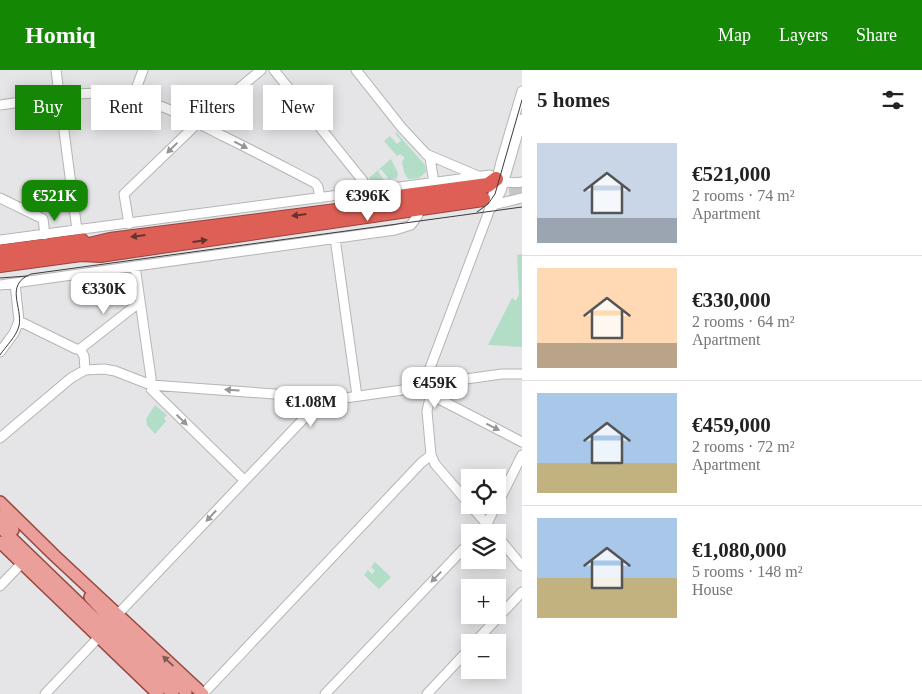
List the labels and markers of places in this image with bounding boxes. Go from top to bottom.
pin: €521K [20,180,90,222]
pin: €396K [333,180,403,222]
pin: €330K [69,272,139,315]
pin: €459K [400,366,470,409]
pin: €1.08M [270,386,352,428]

